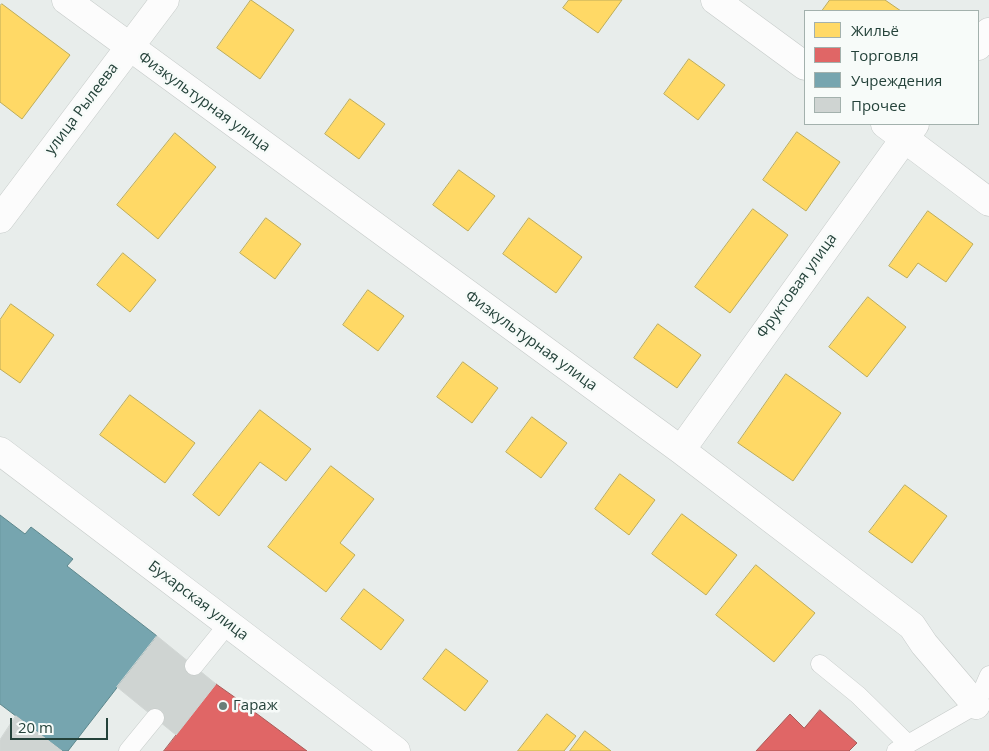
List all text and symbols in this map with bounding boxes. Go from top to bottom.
legend [804,10,979,125]
text: Жильё [851,20,899,40]
text: Торговля [851,45,918,65]
street label: Физкультурная улица [135,48,273,156]
street label: улица Рылеева [42,60,122,158]
text: Учреждения [851,70,942,90]
text: Прочее [851,95,906,115]
street label: Фруктовая улица [753,230,841,342]
street label: Физкультурная улица [462,287,600,395]
street label: Бухарская улица [144,557,252,645]
place label: Гараж [233,697,278,715]
marker: Гараж [217,700,229,712]
scale bar [12,708,110,740]
text: 20 m [18,717,53,737]

